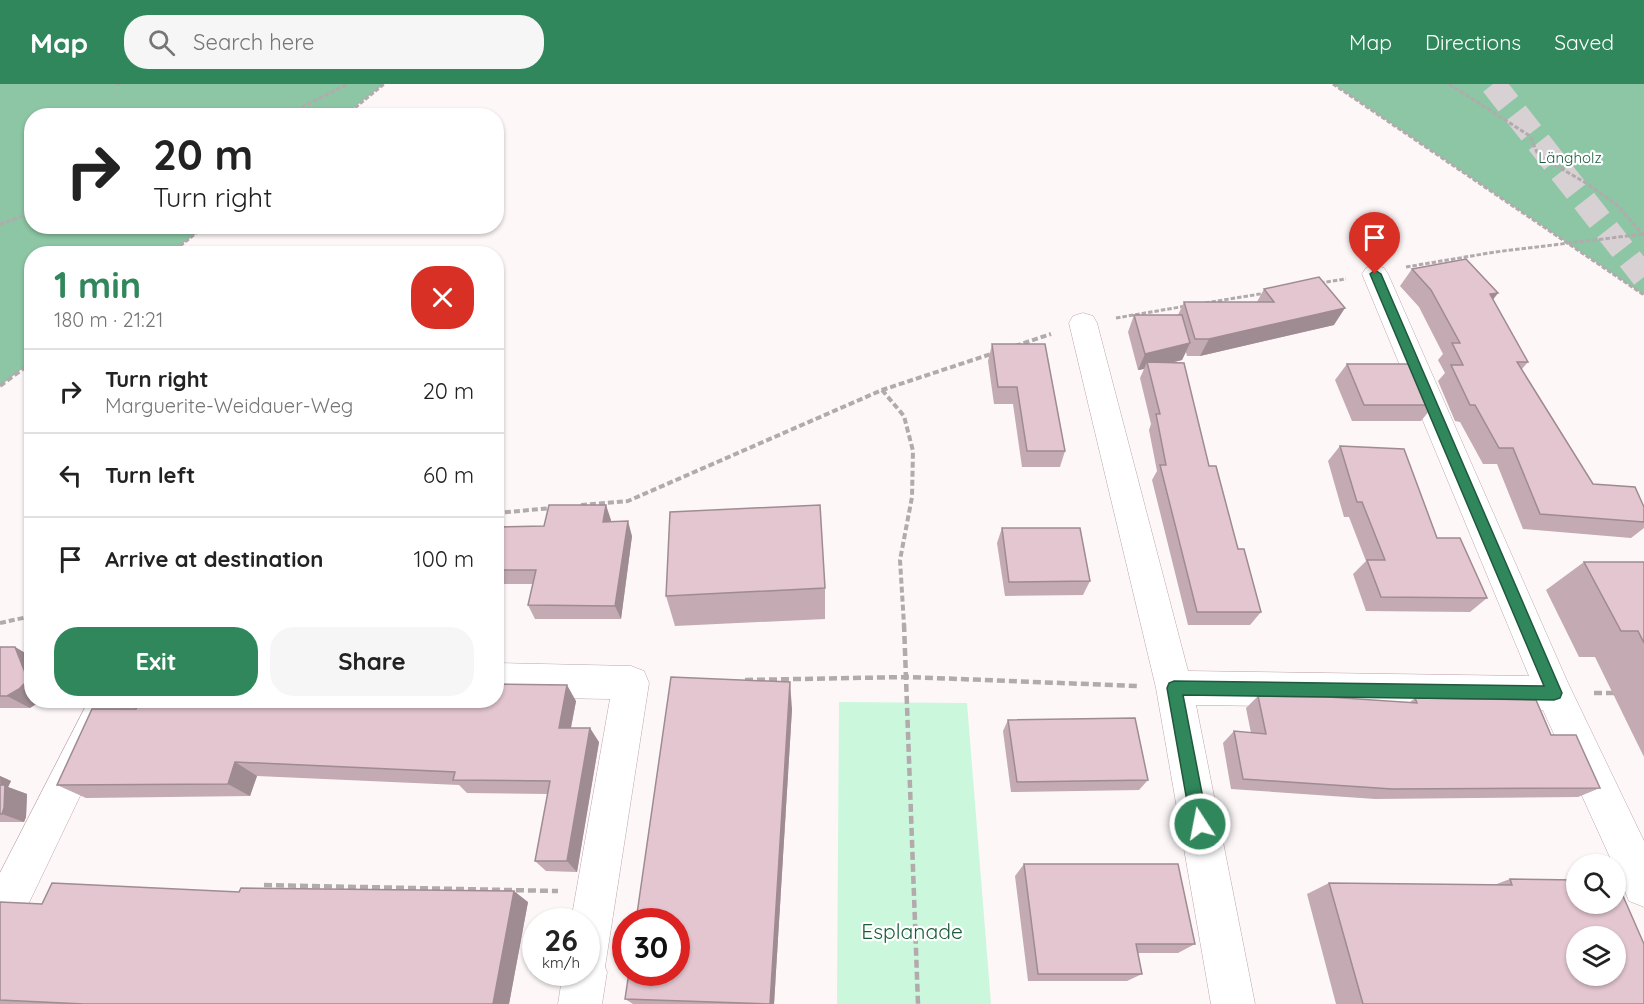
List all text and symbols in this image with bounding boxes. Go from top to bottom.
search box [124,15,544,69]
text: Map [30,25,88,60]
icon: search [145,26,178,59]
text: Search here [193,28,315,56]
text: Map [1349,29,1392,55]
text: Directions [1425,29,1521,55]
text: Saved [1554,29,1614,55]
text: 20 m [153,128,253,181]
icon: right [54,132,132,210]
park label: Längholz [1538,148,1602,167]
text: Turn right [153,180,272,214]
pin [1349,212,1400,274]
icon: arrive [1358,221,1391,254]
text: 1 min [54,262,141,307]
button: close [411,266,474,329]
text: 180 m · 21:21 [54,307,163,332]
text: Turn right [105,365,209,393]
icon: right [54,375,87,408]
text: 20 m [423,377,474,405]
text: Marguerite-Weidauer-Weg [105,393,353,418]
icon: left [54,459,87,492]
text: Turn left [105,461,195,489]
text: 60 m [423,461,474,489]
icon: arrive [54,543,87,576]
text: Arrive at destination [105,545,323,573]
text: 100 m [414,545,474,573]
button: Exit [54,627,258,696]
button: Share [270,627,474,696]
position arrow [1168,792,1232,856]
map controls [1566,854,1626,986]
button: search [1566,854,1626,914]
speed limit sign: 30 [612,908,690,986]
park label: Esplanade [861,918,963,944]
text: 26 [544,921,578,959]
button: layers [1566,926,1626,986]
text: km/h [542,953,580,972]

